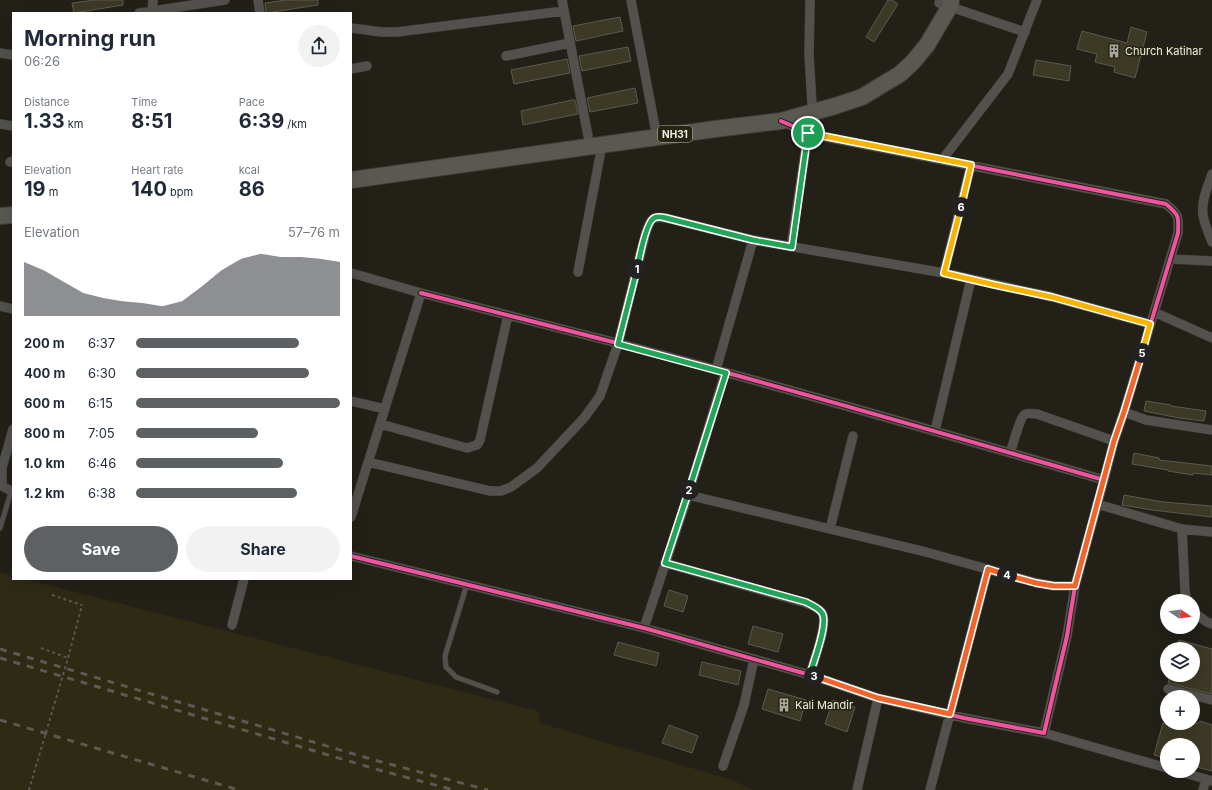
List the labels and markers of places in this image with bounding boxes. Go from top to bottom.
building icon: Church Katihar [1106,43,1122,59]
place label: Church Katihar [1125,44,1203,58]
pin [791,116,825,150]
pin: 6 [951,197,971,217]
pin: 1 [627,259,647,279]
pin: 5 [1132,343,1152,363]
pin: 2 [679,480,699,500]
pin: 4 [997,565,1017,585]
pin: 3 [804,666,824,686]
building icon: Kali Mandir [776,697,792,713]
place label: Kali Mandir [795,698,853,712]

